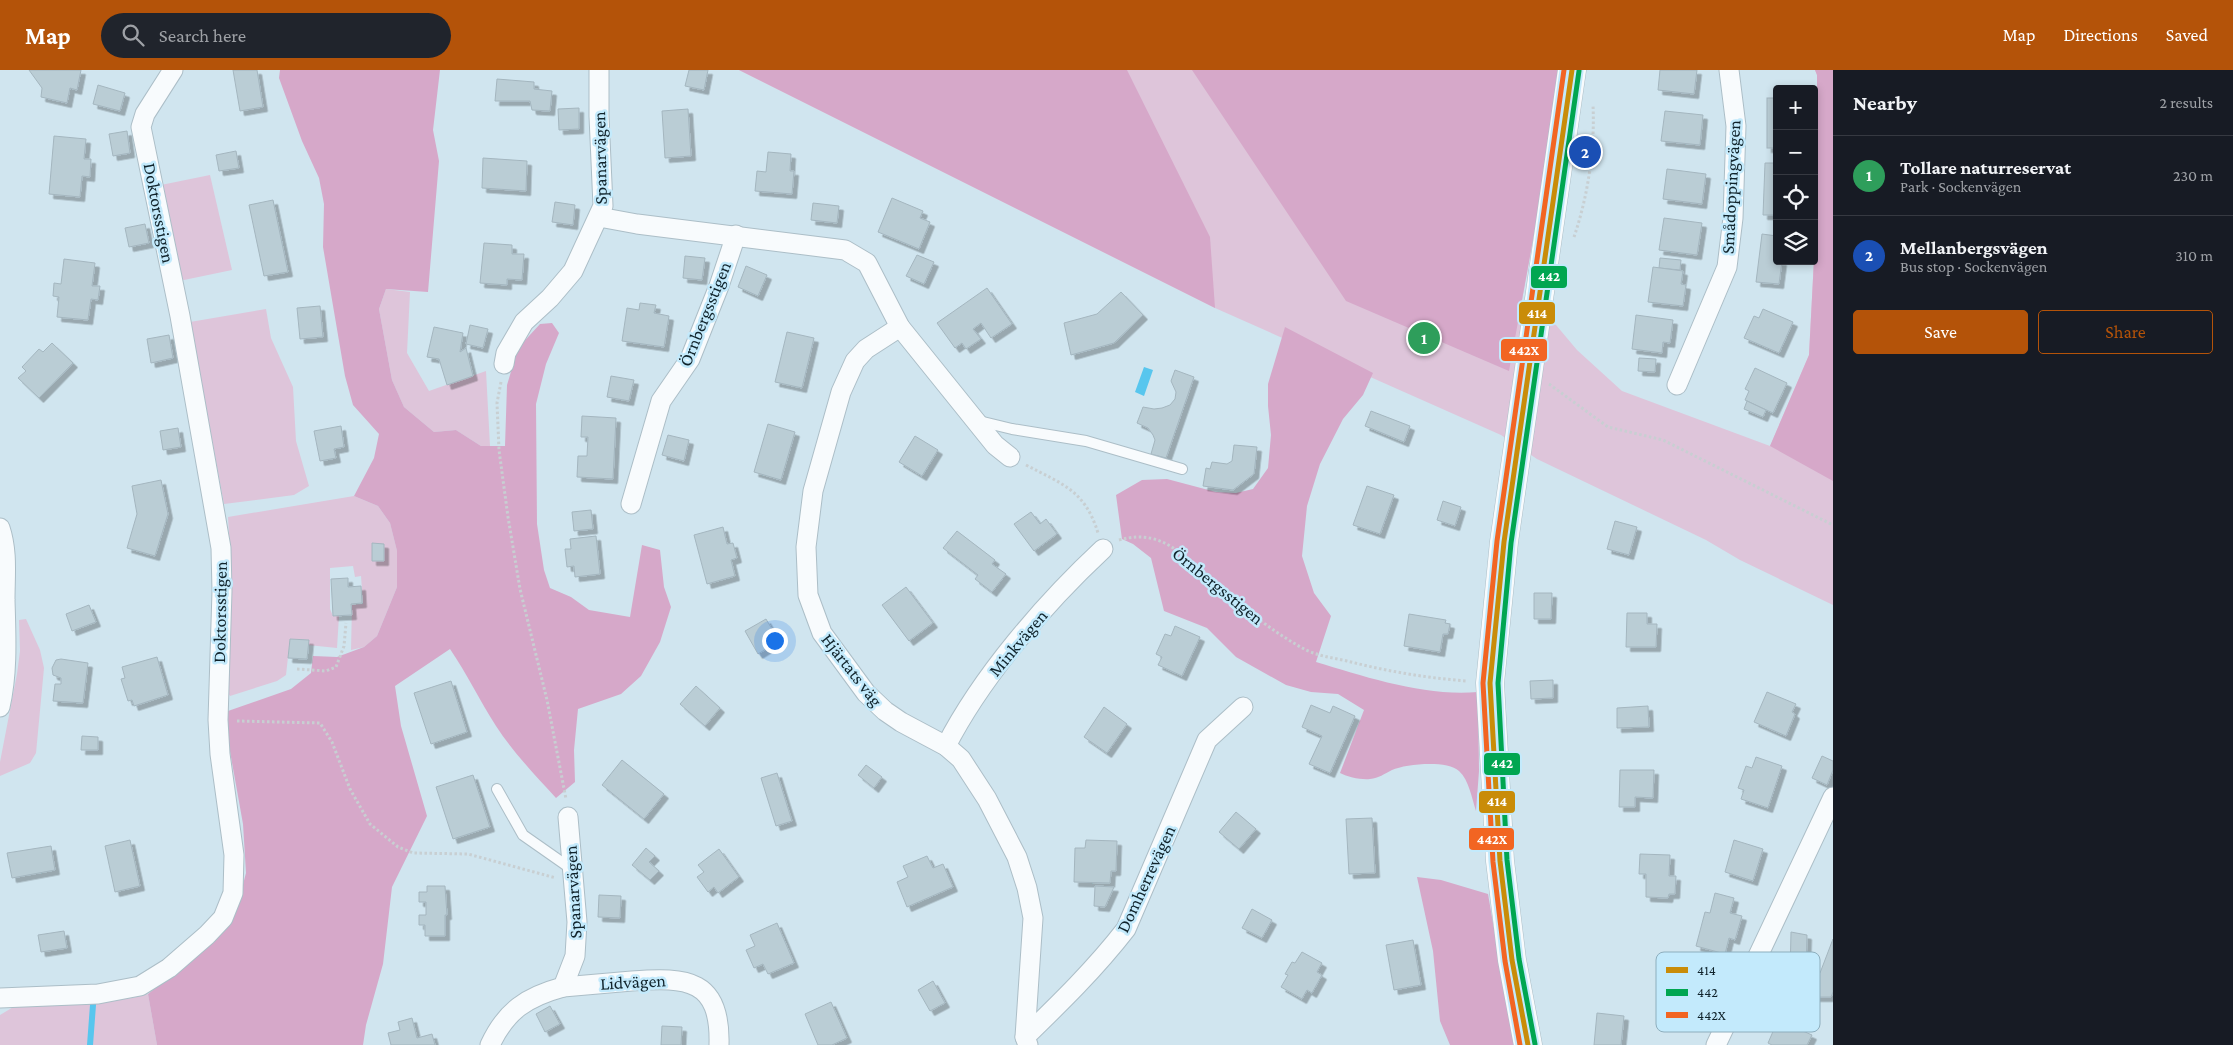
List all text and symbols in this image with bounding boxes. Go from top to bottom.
search box [101,13,451,58]
icon: search [119,21,147,49]
text: Map [25,22,71,49]
text: Search here [159,25,246,46]
text: Map [2003,25,2035,45]
text: Directions [2063,25,2138,45]
text: Saved [2166,25,2208,45]
map controls [1773,85,1818,265]
button: + [1773,85,1818,130]
text: Nearby [1853,91,1917,115]
text: 2 results [2160,94,2213,111]
street label: Spanarvägen [589,111,611,205]
street label: Smådoppingvägen [1717,119,1745,255]
button: − [1773,130,1818,175]
pin: 2 [1569,133,1601,171]
text: Tollare naturreservat [1900,157,2071,178]
street label: Doktorsstigen [139,161,179,265]
text: 1 [1866,167,1872,184]
text: 230 m [2173,167,2213,184]
button: locate [1773,175,1818,220]
text: Park · Sockenvägen [1900,178,2021,195]
button: layers [1773,220,1818,265]
text: Mellanbergsvägen [1900,237,2048,258]
text: 2 [1865,247,1873,264]
text: 310 m [2175,247,2213,264]
text: Bus stop · Sockenvägen [1900,258,2047,275]
street label: Örnbergsstigen [675,259,735,369]
line badge: 442 [1530,265,1568,289]
text: 442 [1538,268,1560,284]
line badge: 414 [1518,301,1556,325]
text: 414 [1527,305,1548,321]
button: Save [1853,310,2028,354]
button: Share [2038,310,2213,354]
pin: 1 [1408,319,1440,357]
line badge: 442X [1500,338,1548,362]
text: 442X [1509,342,1540,358]
street label: Örnbergsstigen [1169,543,1268,629]
street label: Doktorsstigen [209,561,231,663]
street label: Minkvägen [985,606,1052,680]
your location [762,628,788,654]
street label: Hjärtats väg [817,630,887,711]
line badge: 442 [1483,752,1521,776]
text: 442 [1491,755,1513,771]
line badge: 414 [1478,790,1516,814]
text: 414 [1487,793,1508,809]
street label: Domherrevägen [1112,822,1180,936]
line badge: 442X [1468,827,1515,851]
text: 442X [1477,831,1508,847]
street label: Spanarvägen [561,845,585,939]
legend [1656,952,1820,1032]
text: 414 [1697,962,1716,978]
street label: Lidvägen [600,970,667,994]
text: 442 [1697,984,1718,1000]
text: 442X [1697,1007,1726,1023]

